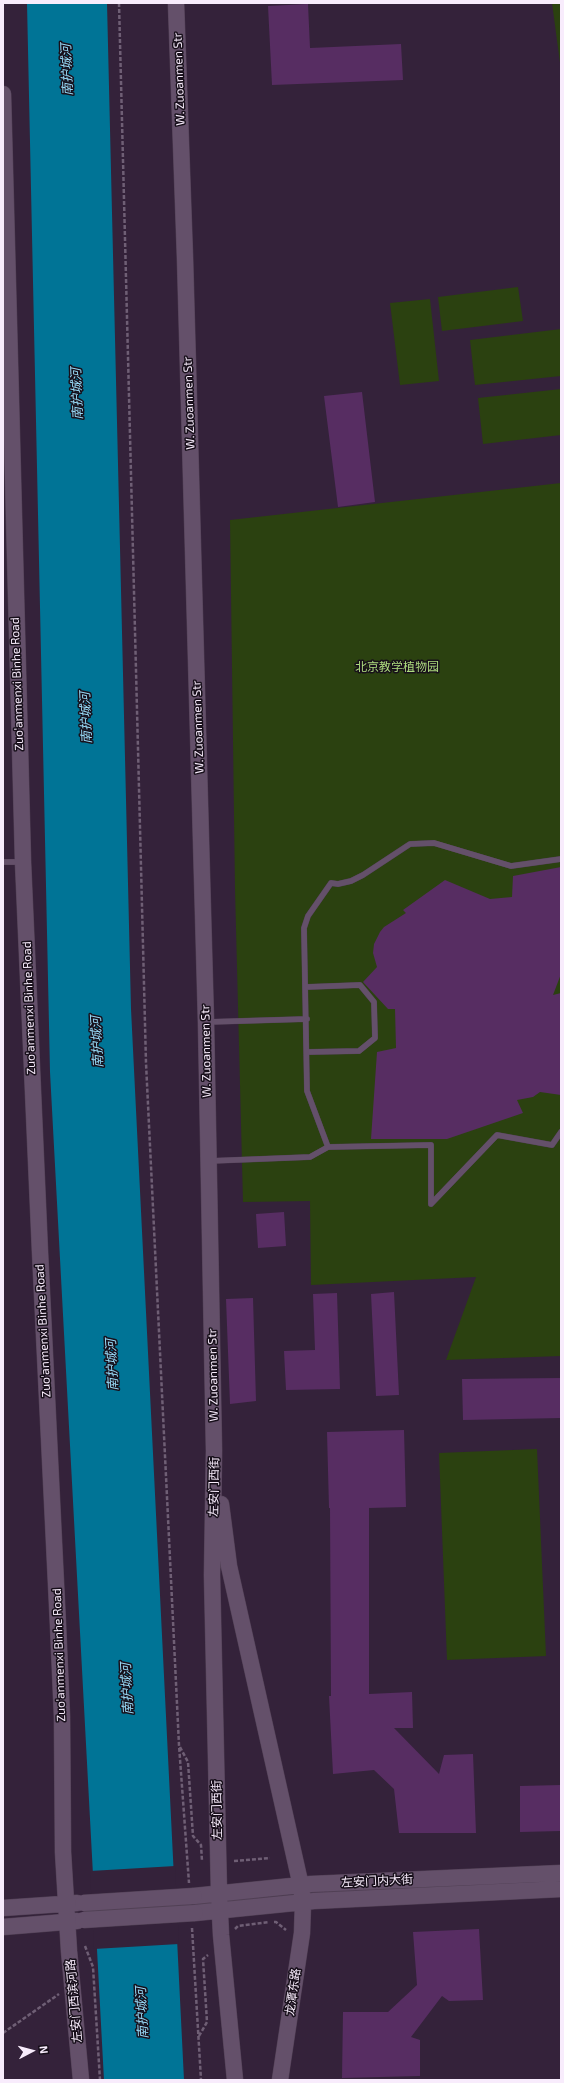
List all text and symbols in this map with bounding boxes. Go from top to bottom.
street label: W. Zuoanmen Str [170,32,188,126]
water label: 南护城河 [58,44,76,96]
street label: W. Zuoanmen Str [180,356,198,450]
water label: 南护城河 [68,368,86,420]
street label: Zuo'anmenxi Binhe Road [7,617,27,751]
park label: 北京教学植物园 [355,660,439,674]
street label: W. Zuoanmen Str [189,680,207,774]
water label: 南护城河 [77,692,95,744]
street label: Zuo'anmenxi Binhe Road [19,941,39,1075]
street label: W. Zuoanmen Str [198,1004,214,1098]
water label: 南护城河 [88,1016,106,1068]
street label: Zuo'anmenxi Binhe Road [32,1264,54,1398]
street label: W. Zuoanmen Str [205,1328,221,1422]
water label: 南护城河 [103,1339,121,1391]
street label: 左安门西街 [206,1457,222,1517]
street label: Zuo'anmenxi Binhe Road [49,1588,69,1722]
water label: 南护城河 [118,1663,136,1715]
street label: 左安门西街 [209,1780,225,1840]
street label: 左安门内大街 [341,1872,413,1890]
street label: 左安门西滨河路 [63,1959,85,2043]
street label: 龙潭东路 [283,1967,303,2017]
water label: 南护城河 [133,1987,151,2039]
north arrow [12,2031,52,2071]
text: N [38,2045,51,2054]

